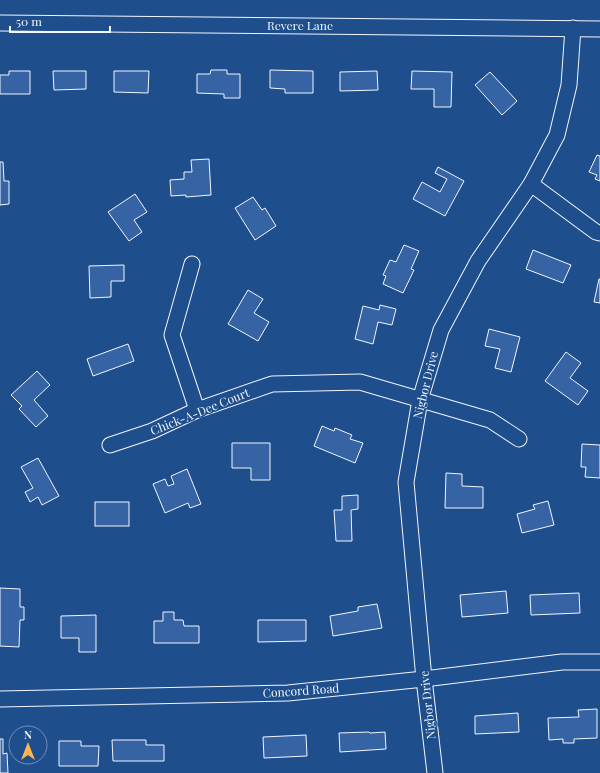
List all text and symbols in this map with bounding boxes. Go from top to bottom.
scale bar [10,8,110,34]
text: 50 m [16,13,42,29]
street label: Revere Lane [267,17,333,33]
street label: Nigbor Drive [409,349,441,420]
street label: Chick-A-Dee Court [148,384,252,438]
street label: Nigbor Drive [415,670,439,740]
street label: Concord Road [262,679,340,701]
north arrow [8,725,48,765]
text: N [24,727,32,742]

